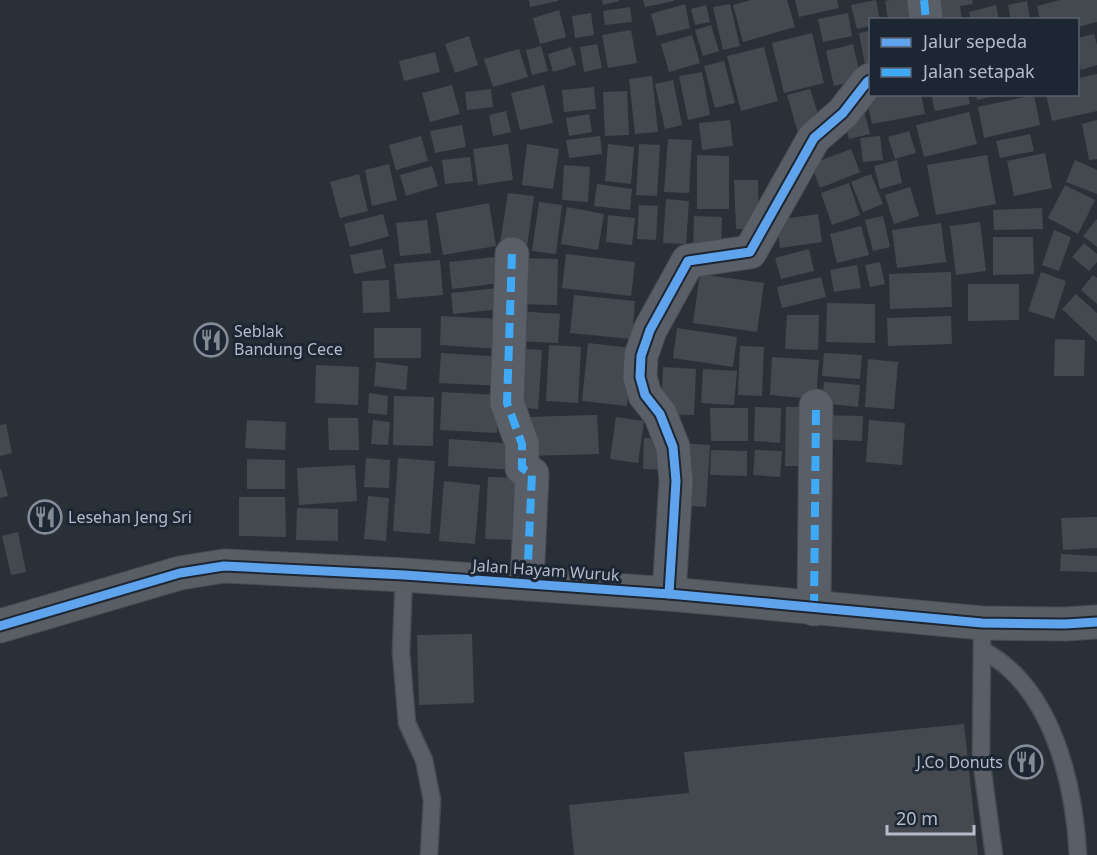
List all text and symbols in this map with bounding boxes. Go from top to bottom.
legend [869,18,1079,96]
text: Jalur sepeda [921,29,1027,53]
text: Jalan setapak [921,59,1035,83]
place label: Seblak Bandung Cece [234,320,343,360]
restaurant icon: Seblak Bandung Cece [193,322,229,358]
restaurant icon: Lesehan Jeng Sri [27,499,63,535]
place label: Lesehan Jeng Sri [68,506,192,528]
street label: Jalan Hayam Wuruk [470,554,621,586]
restaurant icon: J.Co Donuts [1008,744,1044,780]
place label: J.Co Donuts [915,751,1003,773]
scale bar [887,798,974,836]
text: 20 m [896,806,938,830]

